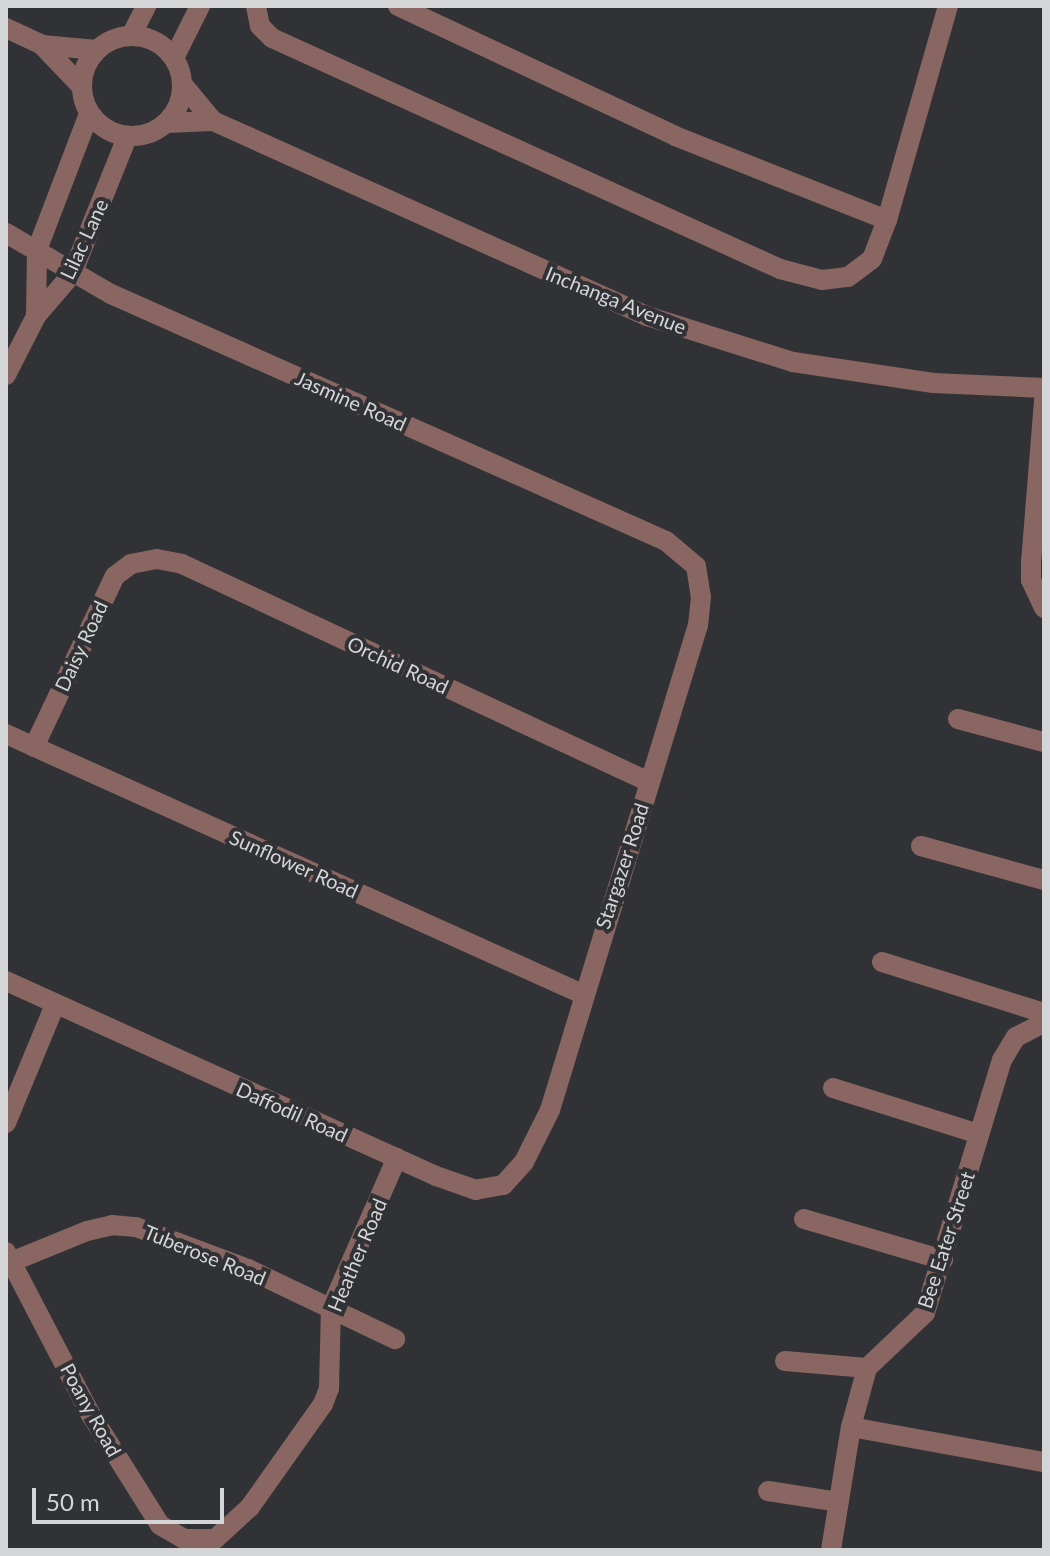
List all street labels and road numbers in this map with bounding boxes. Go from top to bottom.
street label: Lilac Lane [55,195,113,283]
street label: Inchanga Avenue [542,261,690,339]
street label: Jasmine Road [292,366,410,436]
street label: Daisy Road [49,597,113,695]
street label: Orchid Road [344,631,452,699]
street label: Stargazer Road [590,800,654,932]
street label: Sunflower Road [226,825,362,903]
street label: Daffodil Road [233,1077,351,1147]
street label: Bee Eater Street [912,1168,980,1312]
street label: Heather Road [322,1195,392,1315]
street label: Tuberose Road [140,1220,270,1290]
street label: Poany Road [55,1359,127,1461]

